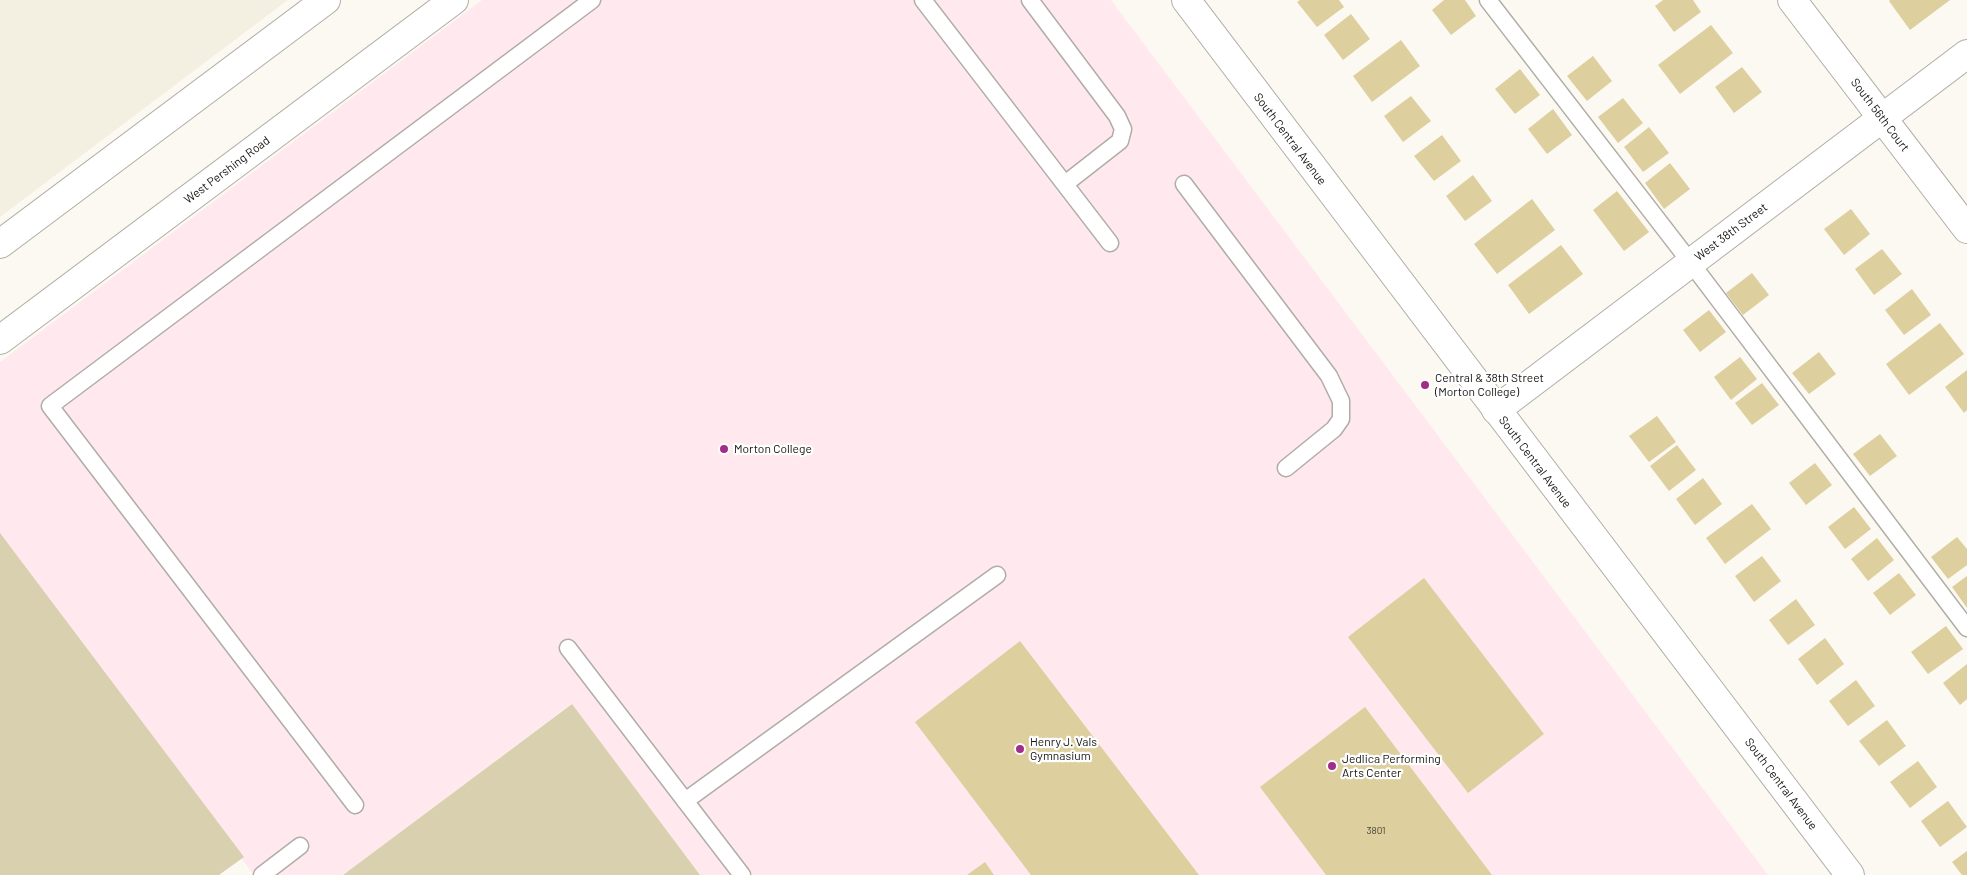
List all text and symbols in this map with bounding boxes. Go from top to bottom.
street label: South 56th Court [1848,76,1912,154]
street label: South Central Avenue [1251,90,1329,188]
street label: West Pershing Road [181,133,273,207]
street label: West 38th Street [1692,200,1770,264]
place label: Central & 38th Street (Morton College) [1435,371,1544,399]
marker: Central & 38th Street (Morton College) [1419,379,1431,391]
street label: South Central Avenue [1496,413,1574,511]
place label: Morton College [734,442,812,456]
marker: Morton College [718,443,730,455]
place label: Henry J. Vals Gymnasium [1030,735,1097,763]
street label: South Central Avenue [1742,735,1820,833]
marker: Henry J. Vals Gymnasium [1014,743,1026,755]
place label: Jedlica Performing Arts Center [1342,752,1441,780]
marker: Jedlica Performing Arts Center [1326,760,1338,772]
house number: 3801 [1366,825,1386,837]

